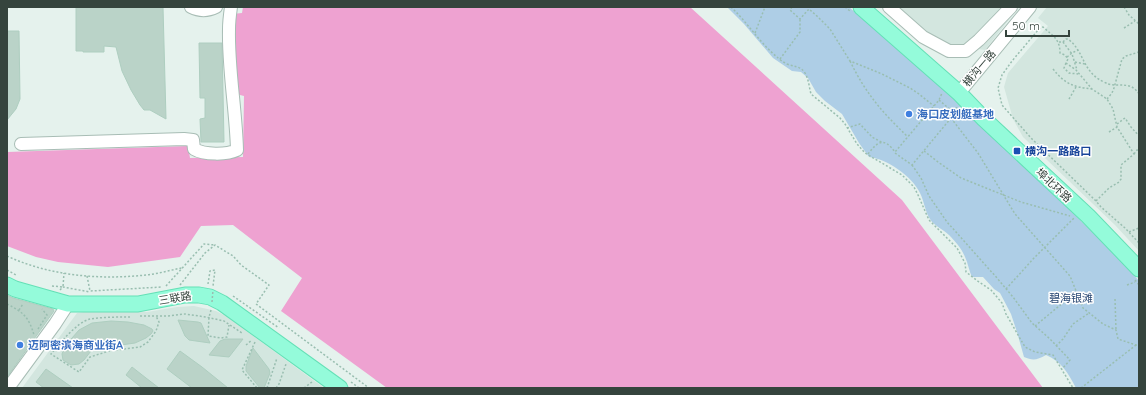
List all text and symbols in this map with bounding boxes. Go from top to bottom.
scale bar [1006,12,1069,38]
text: 50 m [1012,18,1040,33]
street label: 横沟一路 [959,47,999,89]
place label: 海口皮划艇基地 [917,107,994,121]
marker: 海口皮划艇基地 [904,109,914,119]
place label: 横沟一路路口 [1025,144,1091,158]
marker: 横沟一路路口 [1012,146,1022,156]
street label: 埠北环路 [1033,165,1075,205]
street label: 三联路 [158,289,192,307]
park label: 碧海银滩 [1049,291,1093,305]
place label: 迈阿密滨海商业街A [28,338,123,352]
marker: 迈阿密滨海商业街A [15,340,25,350]

